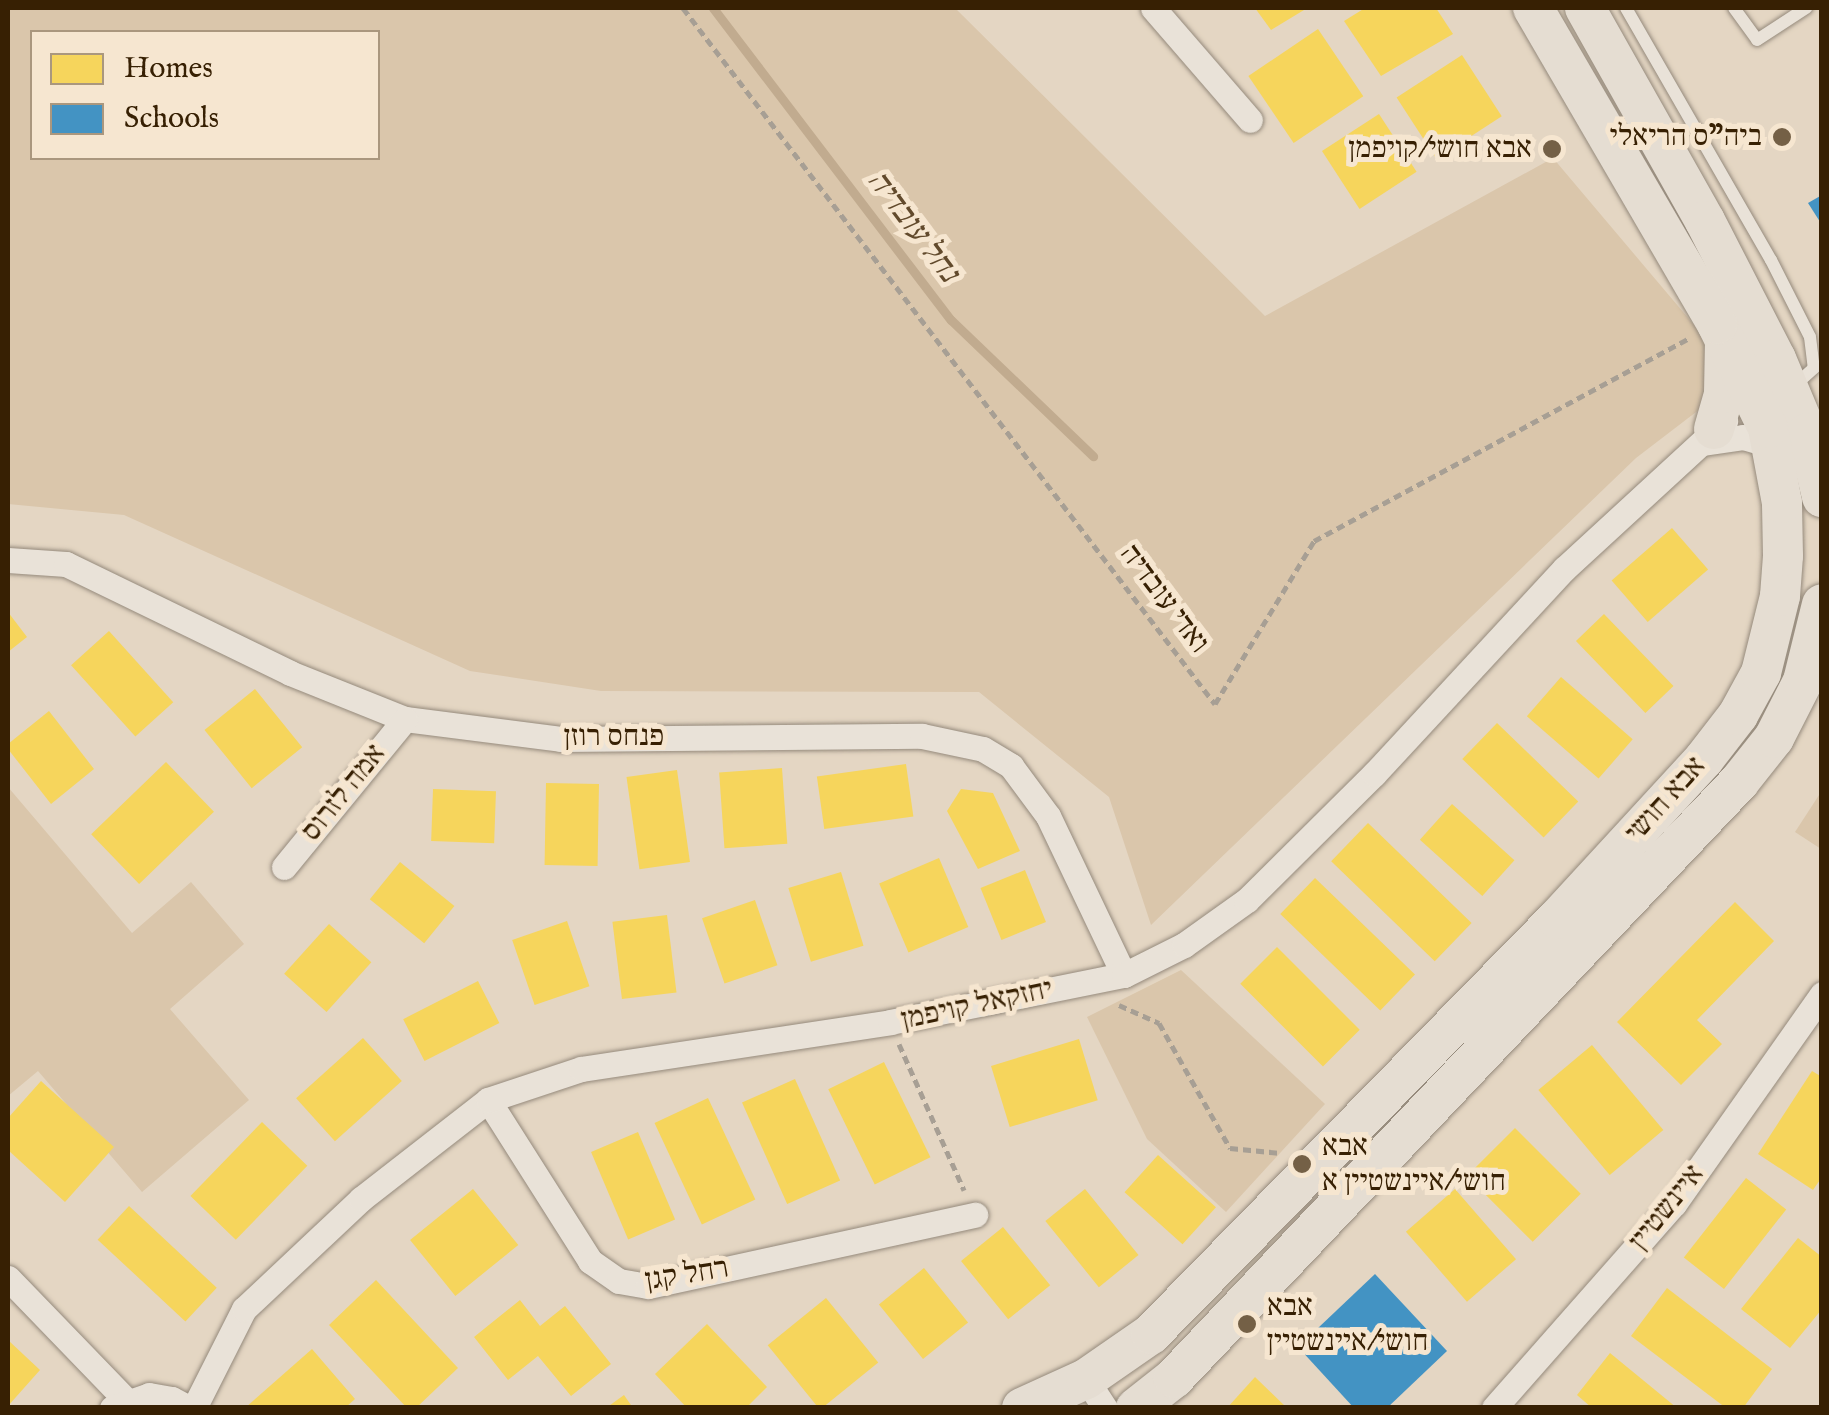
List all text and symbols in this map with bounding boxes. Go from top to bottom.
legend [30,30,380,160]
text: Homes [124,50,213,88]
text: Schools [124,100,219,138]
place label: ביה"ס הריאלי [1610,119,1762,155]
marker: ביה"ס הריאלי [1771,126,1793,148]
place label: אבא חושי/קויפמן [1348,131,1532,167]
marker: אבא חושי/קויפמן [1541,138,1563,160]
water label: נחל עובדיה [858,164,966,290]
street label: ואדי עובדיה [1111,537,1217,661]
street label: פנחס רוזן [564,719,664,755]
street label: אמה לזרוס [294,737,394,849]
street label: אבא חושי [1618,749,1714,851]
street label: יחזקאל קויפמן [898,971,1056,1039]
place label: אבא חושי/איינשטיין א [1322,1129,1506,1200]
marker: אבא חושי/איינשטיין א [1291,1153,1313,1175]
street label: איינשטיין [1622,1158,1712,1258]
street label: רחל קגן [643,1251,731,1299]
place label: אבא חושי/איינשטיין [1267,1289,1428,1360]
marker: אבא חושי/איינשטיין [1236,1313,1258,1335]

